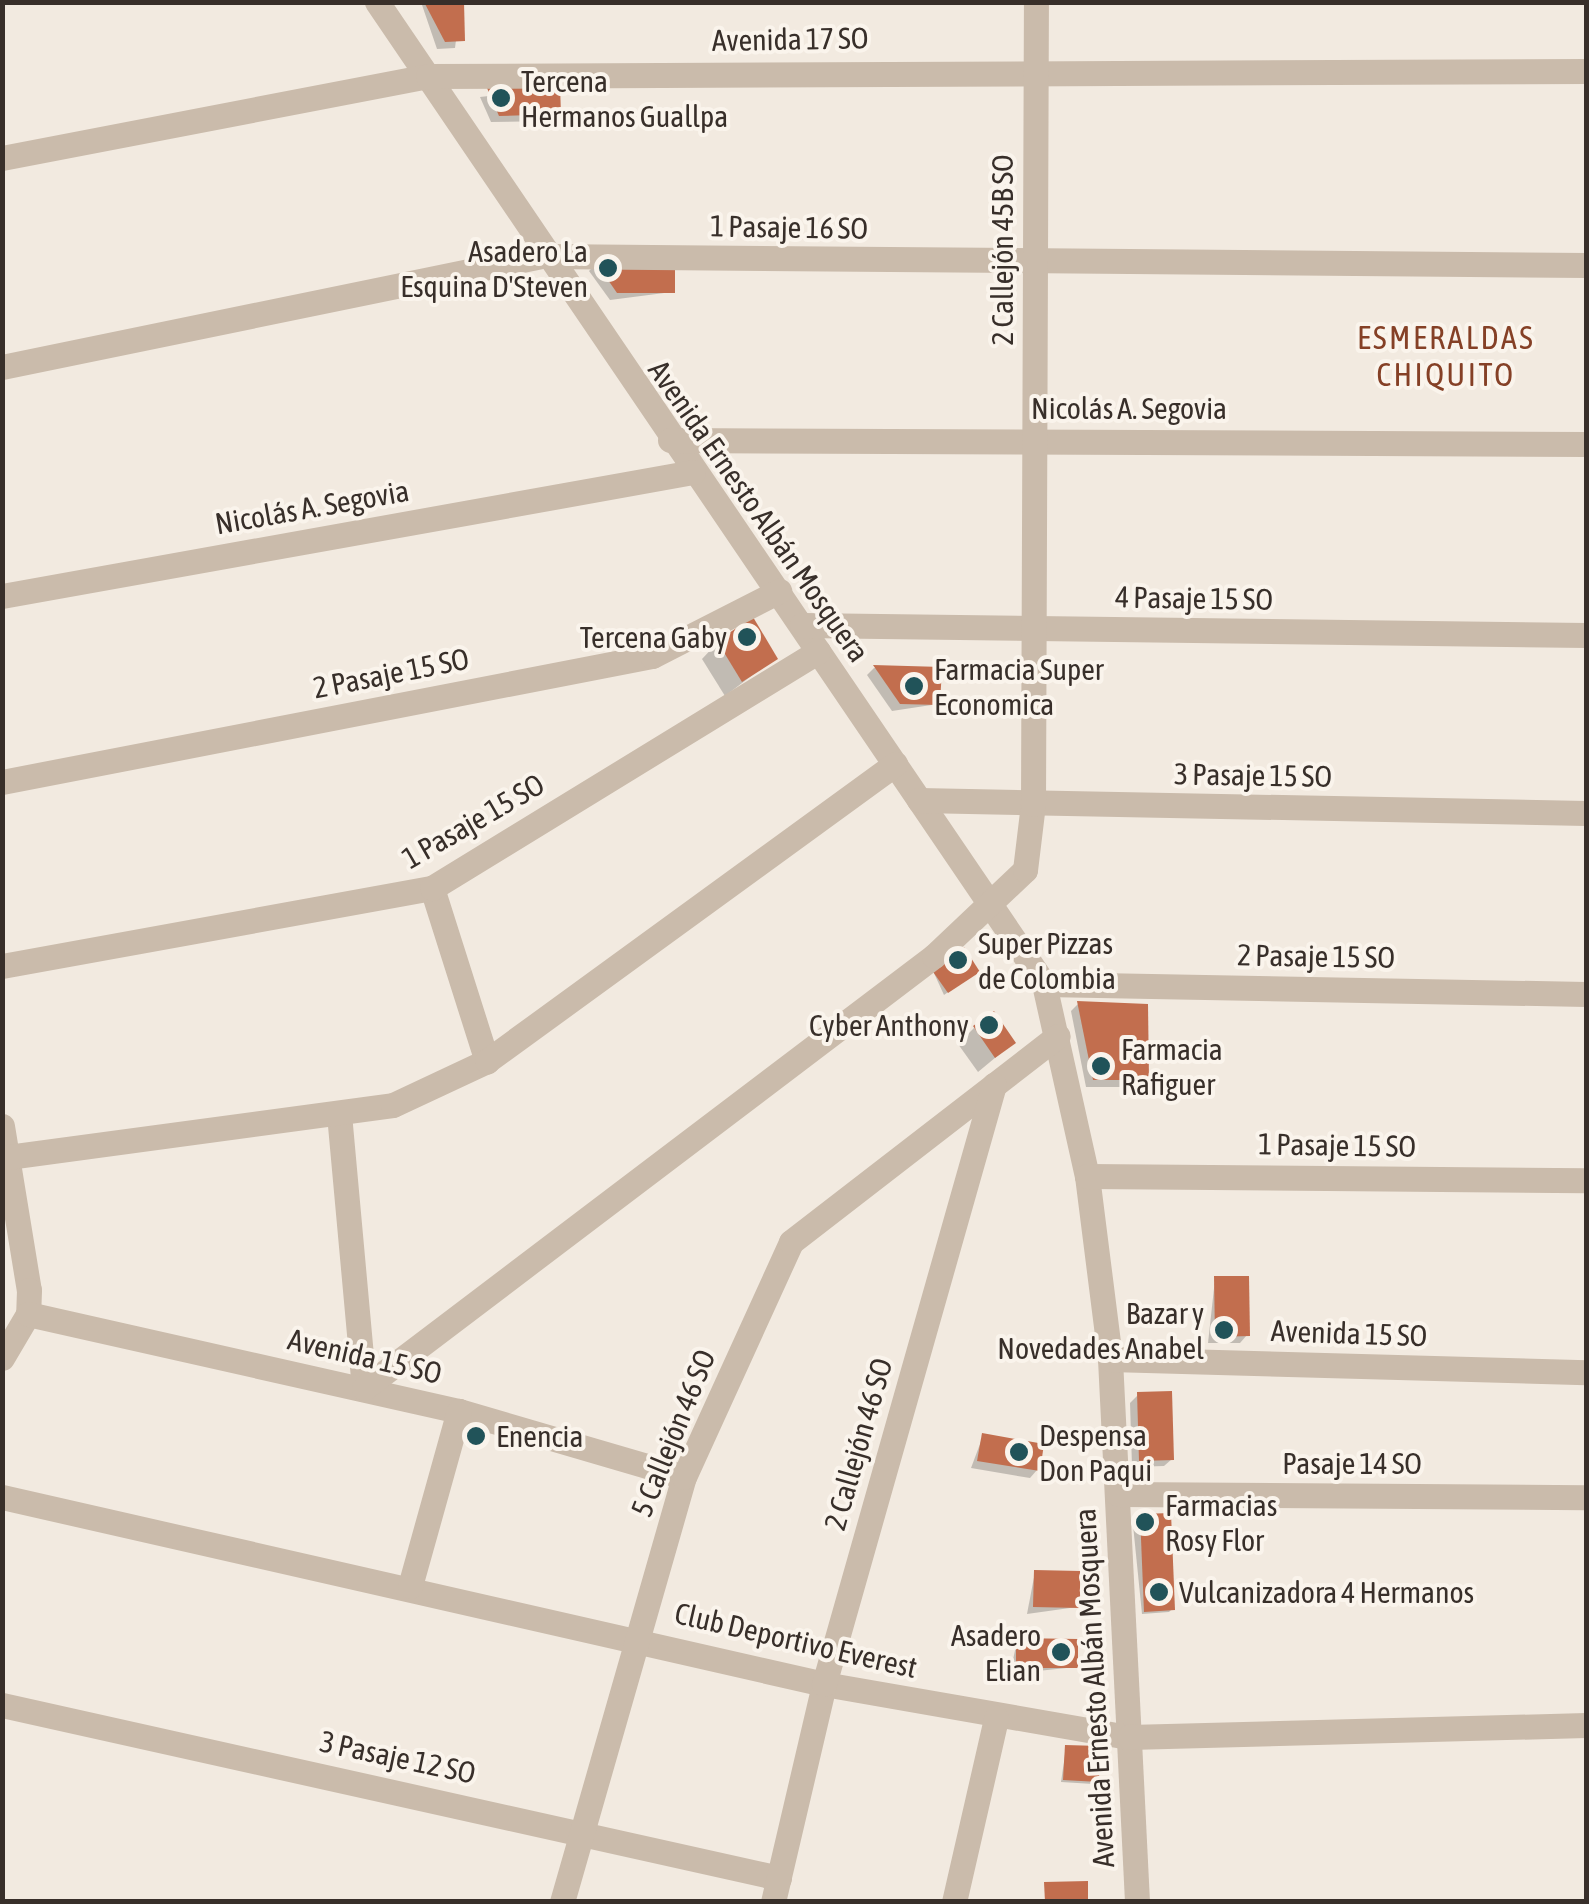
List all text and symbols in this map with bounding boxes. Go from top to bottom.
street label: Avenida 17 SO [711,20,869,58]
place label: Tercena Hermanos Guallpa [521,63,728,134]
marker: Tercena Hermanos Guallpa [490,87,512,109]
street label: 2 Callejón 45B SO [984,154,1020,346]
street label: 1 Pasaje 16 SO [710,208,868,246]
place label: Asadero La Esquina D'Steven [400,233,588,304]
marker: Asadero La Esquina D'Steven [597,257,619,279]
district label: ESMERALDAS CHIQUITO [1357,320,1535,395]
street label: Avenida Ernesto Albán Mosquera [641,353,877,669]
street label: Nicolás A. Segovia [1031,390,1227,426]
street label: Nicolás A. Segovia [212,472,412,542]
street label: 4 Pasaje 15 SO [1115,579,1273,617]
place label: Tercena Gaby [580,619,727,655]
marker: Tercena Gaby [736,626,758,648]
street label: 2 Pasaje 15 SO [310,640,472,706]
place label: Farmacia Super Economica [934,651,1104,722]
marker: Farmacia Super Economica [903,675,925,697]
street label: 3 Pasaje 15 SO [1174,756,1332,794]
street label: 1 Pasaje 15 SO [396,766,550,876]
place label: Super Pizzas de Colombia [978,925,1116,996]
street label: 2 Pasaje 15 SO [1237,937,1395,975]
marker: Super Pizzas de Colombia [947,949,969,971]
place label: Cyber Anthony [809,1007,969,1043]
marker: Cyber Anthony [978,1014,1000,1036]
place label: Farmacia Rafiguer [1121,1031,1223,1102]
marker: Farmacia Rafiguer [1090,1055,1112,1077]
street label: 1 Pasaje 15 SO [1258,1126,1416,1164]
place label: Bazar y Novedades Anabel [997,1295,1204,1366]
street label: Avenida 15 SO [1270,1312,1428,1354]
marker: Bazar y Novedades Anabel [1213,1319,1235,1341]
street label: Avenida 15 SO [285,1321,445,1391]
street label: 5 Callejón 46 SO [623,1344,723,1522]
street label: 2 Callejón 46 SO [816,1354,900,1534]
place label: Despensa Don Paqui [1039,1417,1152,1488]
place label: Enencia [496,1418,583,1454]
marker: Enencia [465,1425,487,1447]
marker: Despensa Don Paqui [1008,1441,1030,1463]
street label: Pasaje 14 SO [1282,1445,1422,1481]
place label: Farmacias Rosy Flor [1165,1487,1277,1558]
street label: Avenida Ernesto Albán Mosquera [1067,1507,1121,1869]
marker: Farmacias Rosy Flor [1134,1511,1156,1533]
place label: Vulcanizadora 4 Hermanos [1179,1574,1474,1610]
marker: Vulcanizadora 4 Hermanos [1148,1581,1170,1603]
street label: Club Deportivo Everest [671,1595,921,1685]
place label: Asadero Elian [951,1617,1041,1688]
marker: Asadero Elian [1050,1641,1072,1663]
street label: 3 Pasaje 12 SO [317,1723,479,1791]

